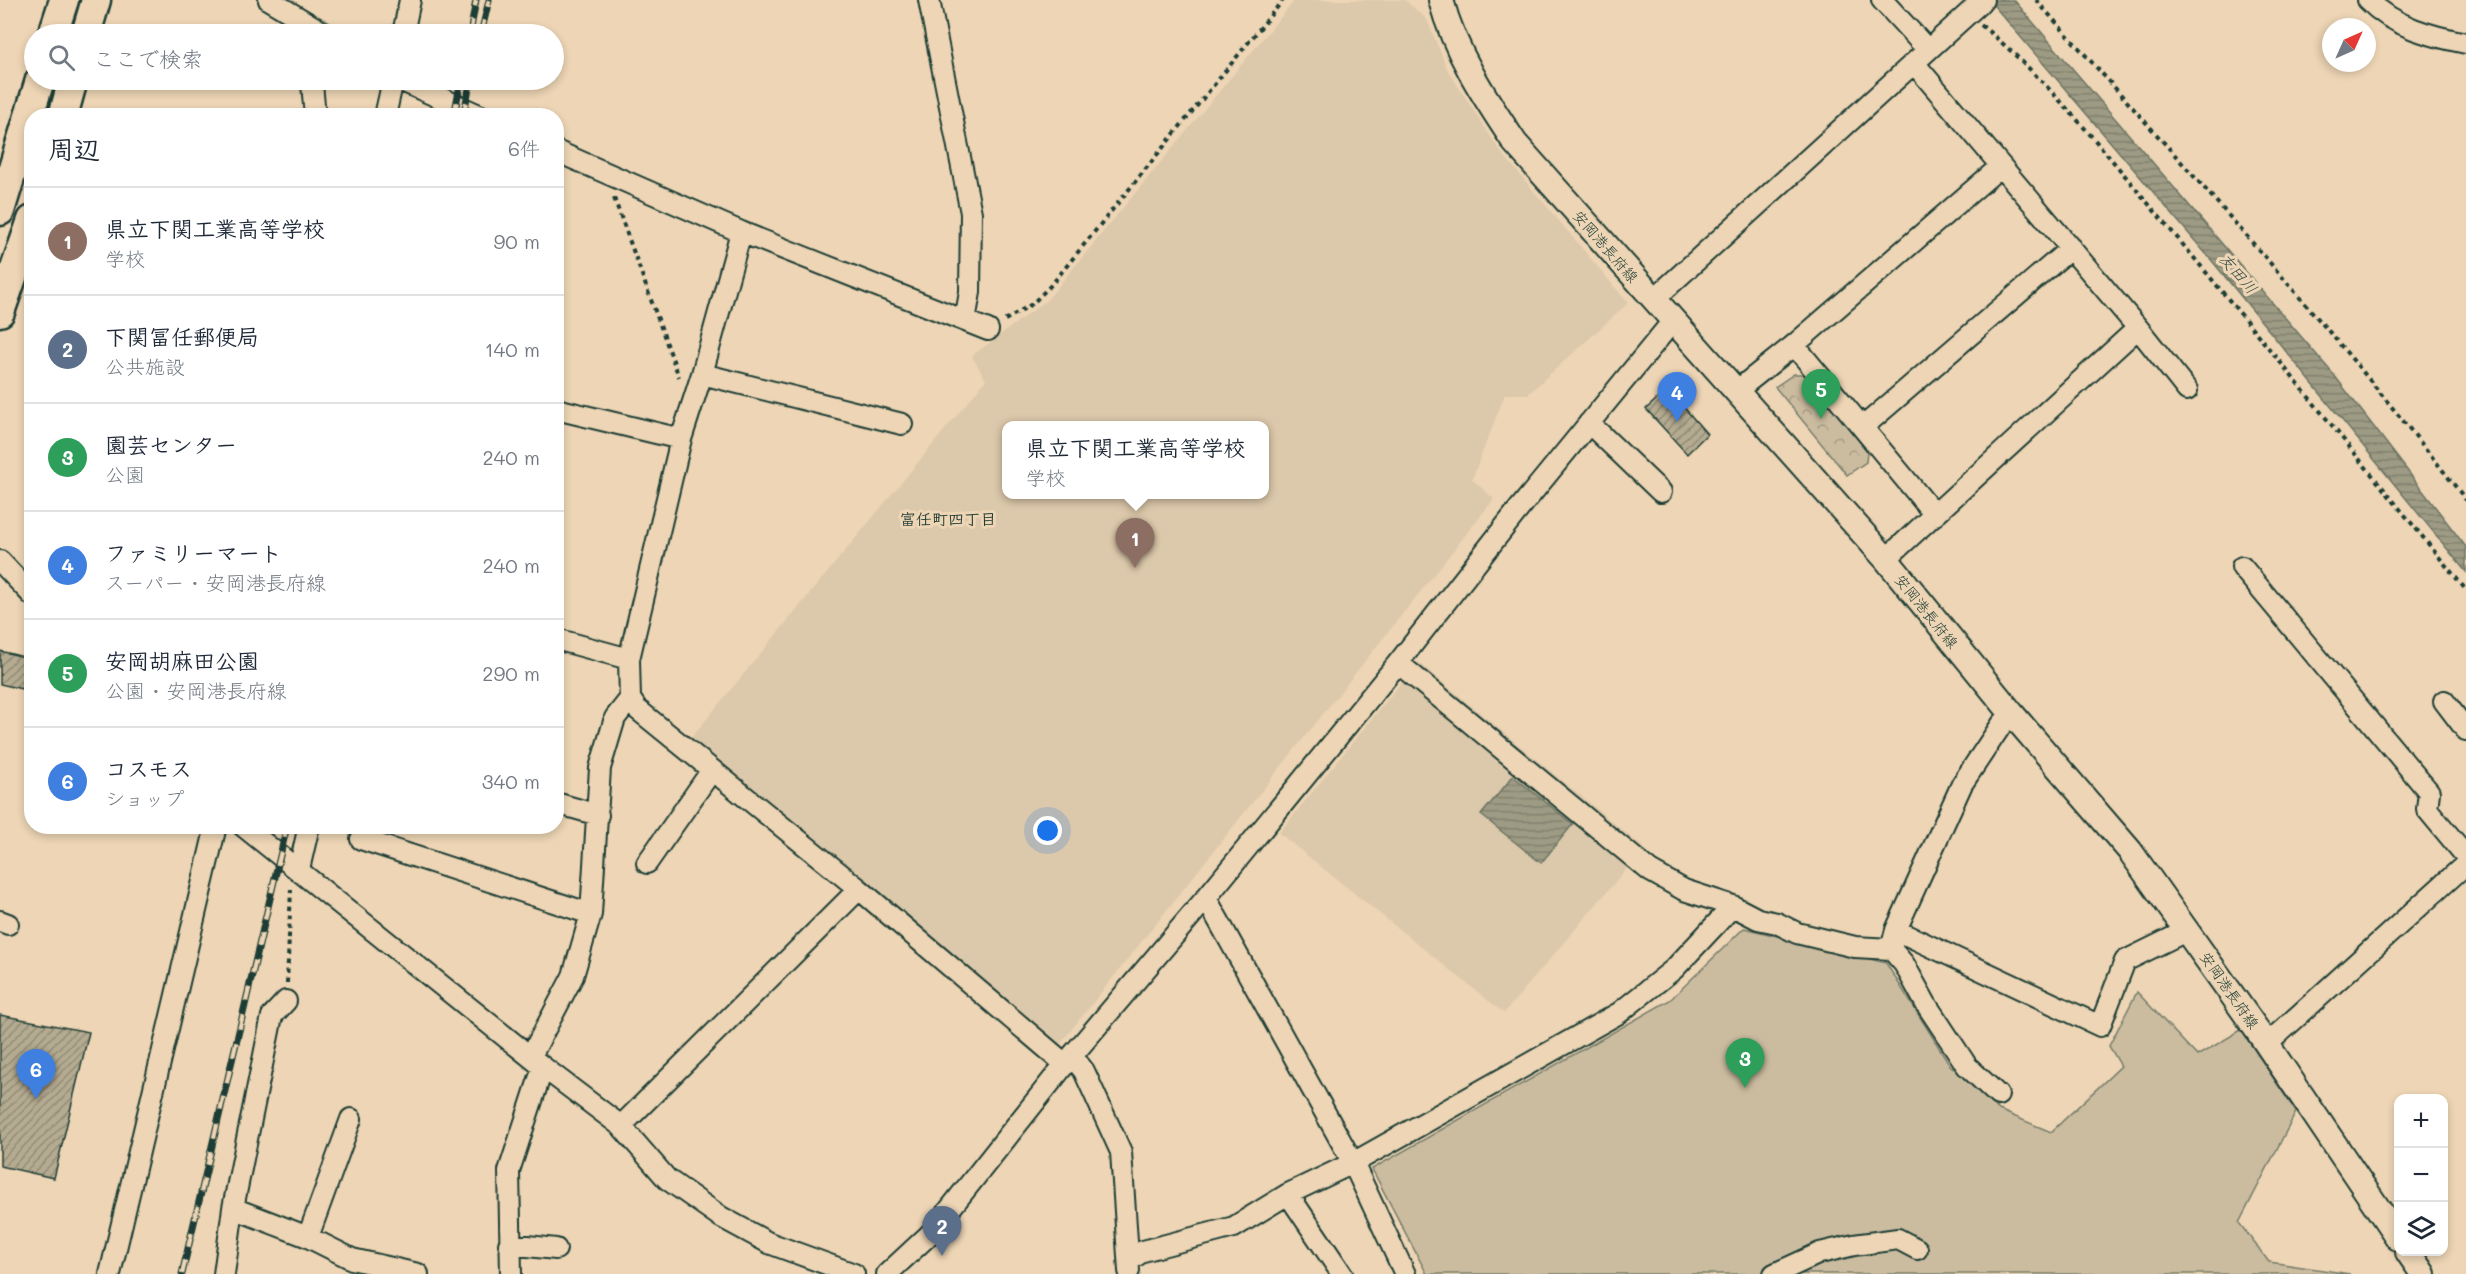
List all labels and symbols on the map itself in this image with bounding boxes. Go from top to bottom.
north arrow [2322,18,2376,72]
street label: 安岡港長府線 [1569,205,1643,287]
water label: 友田川 [2215,248,2263,298]
pin: 5 [1802,370,1840,419]
pin: 4 [1658,372,1696,422]
district label: 富任町四丁目 [900,508,996,529]
pin: 1 [1116,518,1154,568]
street label: 安岡港長府線 [1891,570,1963,652]
your location [1033,816,1062,845]
street label: 安岡港長府線 [2196,947,2264,1033]
pin: 3 [1726,1038,1764,1088]
pin: 6 [16,1050,56,1099]
pin: 2 [922,1206,962,1256]

